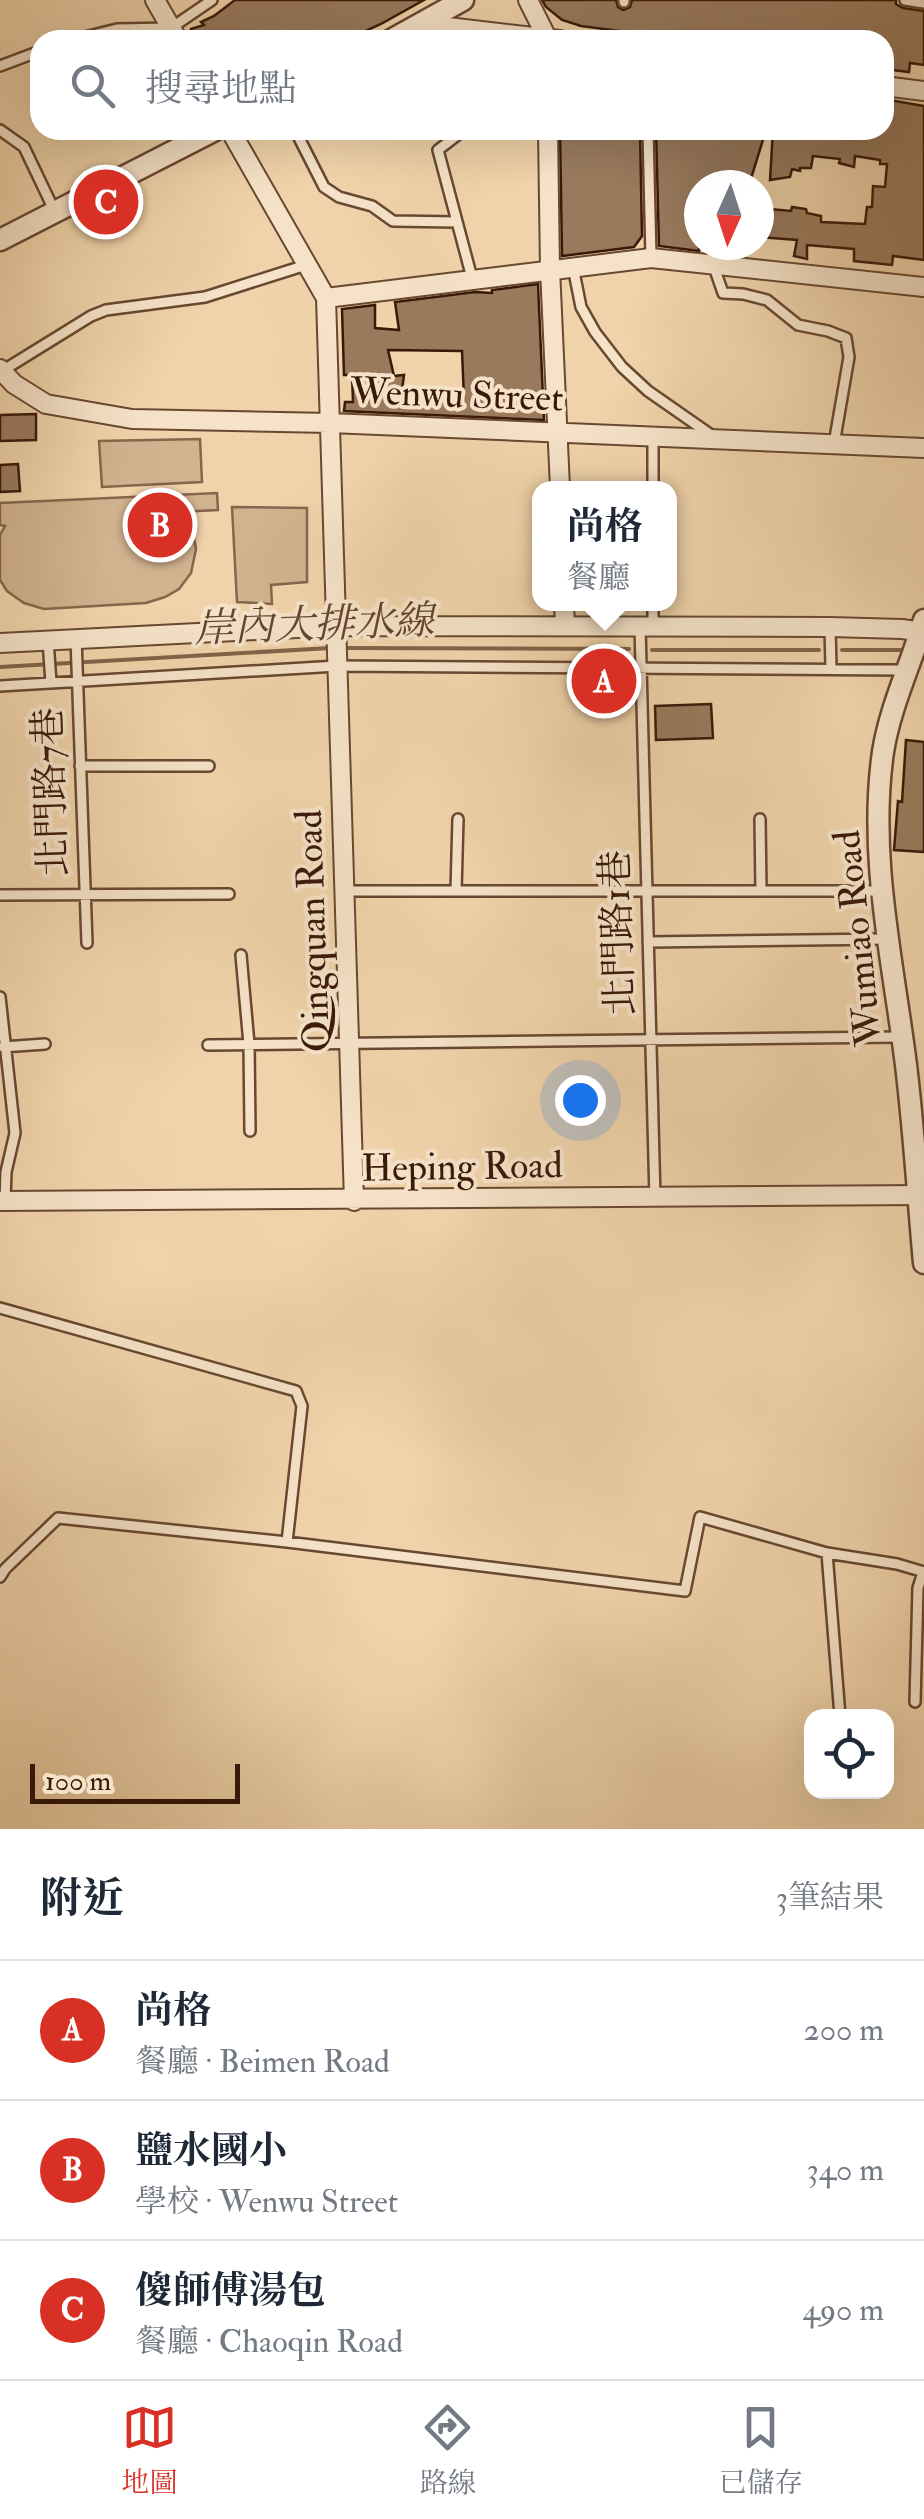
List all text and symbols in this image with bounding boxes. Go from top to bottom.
search box [30,30,894,140]
icon: search [65,58,120,113]
text: 搜尋地點 [145,65,297,113]
pin: C [74,164,138,240]
north arrow [684,170,774,260]
street label: Wenwu Street [349,367,564,423]
popup [532,481,677,611]
pin: B [128,488,192,562]
text: 尚格 [566,503,643,551]
text: 餐廳 [566,558,631,598]
water label: 岸內大排水線 [193,595,439,655]
pin: A [572,644,636,718]
street label: 北門路7巷 [24,706,78,878]
street label: Qingquan Road [285,809,341,1053]
street label: Wumiao Road [823,828,893,1049]
street label: 北門路1巷 [591,849,645,1017]
your location [555,1075,606,1126]
street label: Heping Road [361,1141,563,1193]
map controls [804,1709,894,1799]
button: locate [804,1709,894,1799]
scale bar [30,1759,240,1804]
text: 100 m [45,1764,111,1799]
text: 附近 [40,1873,124,1925]
text: 3筆結果 [776,1878,884,1918]
text: 尚格 [135,1987,211,2035]
text: A [62,2010,83,2050]
text: 200 m [803,2010,884,2050]
text: 餐廳 · Beimen Road [135,2042,390,2082]
text: 鹽水國小 [135,2127,287,2175]
text: B [62,2150,83,2190]
text: 340 m [807,2150,884,2190]
text: 學校 · Wenwu Street [135,2182,398,2222]
text: 傻師傅湯包 [135,2267,325,2315]
text: C [61,2290,84,2330]
text: 490 m [802,2290,884,2330]
text: 餐廳 · Chaoqin Road [135,2322,403,2362]
tab: 地圖 [121,2400,177,2501]
tab: 路線 [420,2400,476,2501]
tab: 已儲存 [719,2400,803,2501]

